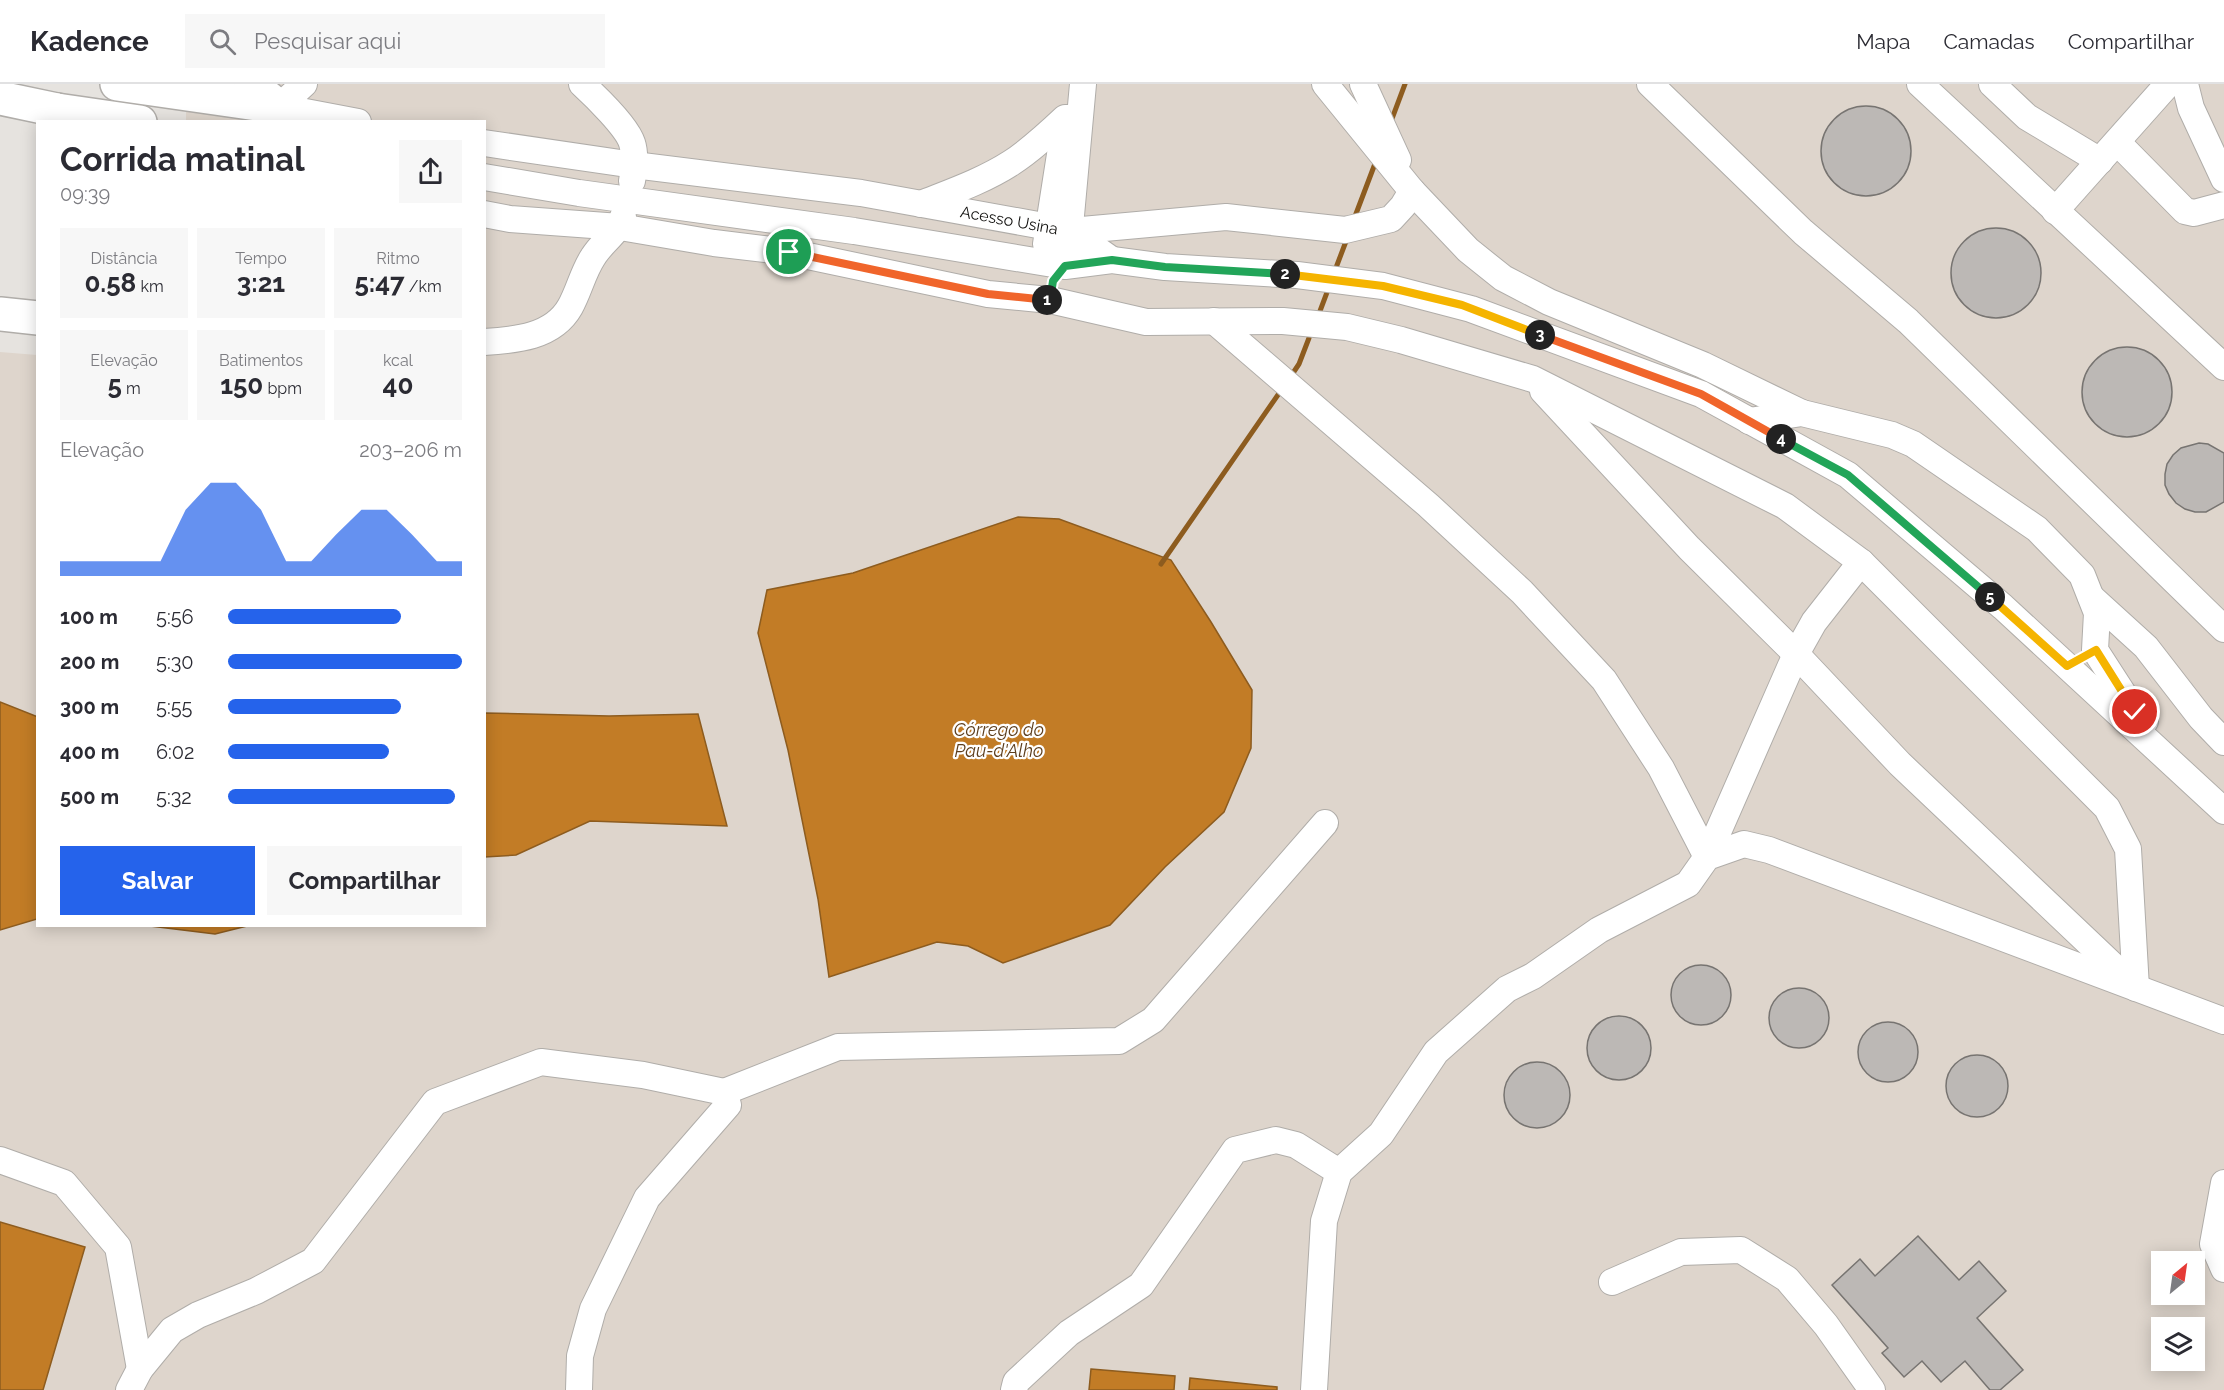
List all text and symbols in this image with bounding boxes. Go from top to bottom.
search box [185,14,605,68]
text: Kadence [30,25,149,58]
icon: search [206,25,239,58]
text: Pesquisar aqui [254,28,401,54]
text: Mapa [1856,29,1910,54]
text: Camadas [1943,29,2035,54]
text: Compartilhar [2068,29,2194,54]
text: Corrida matinal [60,140,305,179]
button: share [399,140,462,203]
text: 09:39 [60,182,110,206]
street label: Acesso Usina [959,202,1060,238]
pin [763,226,814,277]
icon: arrive [772,235,805,268]
text: Distância [90,249,158,268]
text: Tempo [235,249,287,268]
text: Ritmo [376,249,420,268]
pin: 2 [1270,259,1300,289]
text: 2 [1280,264,1290,283]
text: 0.58 [84,268,136,298]
text: 3:21 [237,268,285,298]
text: 5:47 [354,268,405,298]
text: km [136,277,164,296]
text: /km [405,277,442,296]
pin: 1 [1032,285,1062,315]
text: 1 [1043,290,1051,309]
pin: 3 [1525,320,1555,350]
text: 3 [1536,325,1544,344]
text: Elevação [90,351,158,370]
text: Batimentos [219,351,303,370]
text: kcal [383,351,413,370]
text: 5 [107,370,122,400]
text: 150 [220,370,263,400]
text: 40 [383,370,413,400]
text: m [122,379,141,398]
text: bpm [263,379,302,398]
pin: 4 [1766,424,1796,454]
text: 4 [1776,429,1786,448]
text: Elevação [60,438,144,462]
text: 203–206 m [359,438,462,462]
pin: 5 [1975,582,2005,612]
text: 5 [1986,587,1994,606]
text: 100 m [60,605,118,629]
text: 5:56 [156,605,194,629]
text: 200 m [60,650,119,674]
text: 5:30 [156,650,194,674]
pin [2109,686,2160,737]
text: 300 m [60,695,119,719]
text: 5:55 [156,695,192,719]
icon: check [2118,695,2151,728]
water label: Córrego do Pau-d'Alho [954,719,1044,761]
text: 400 m [60,740,119,764]
text: 6:02 [156,740,194,764]
text: 500 m [60,785,119,809]
text: 5:32 [156,785,192,809]
button: Salvar [60,846,255,915]
button: Compartilhar [267,846,462,915]
north arrow [2151,1251,2205,1305]
map controls [2151,1251,2205,1371]
button: layers [2151,1317,2205,1371]

